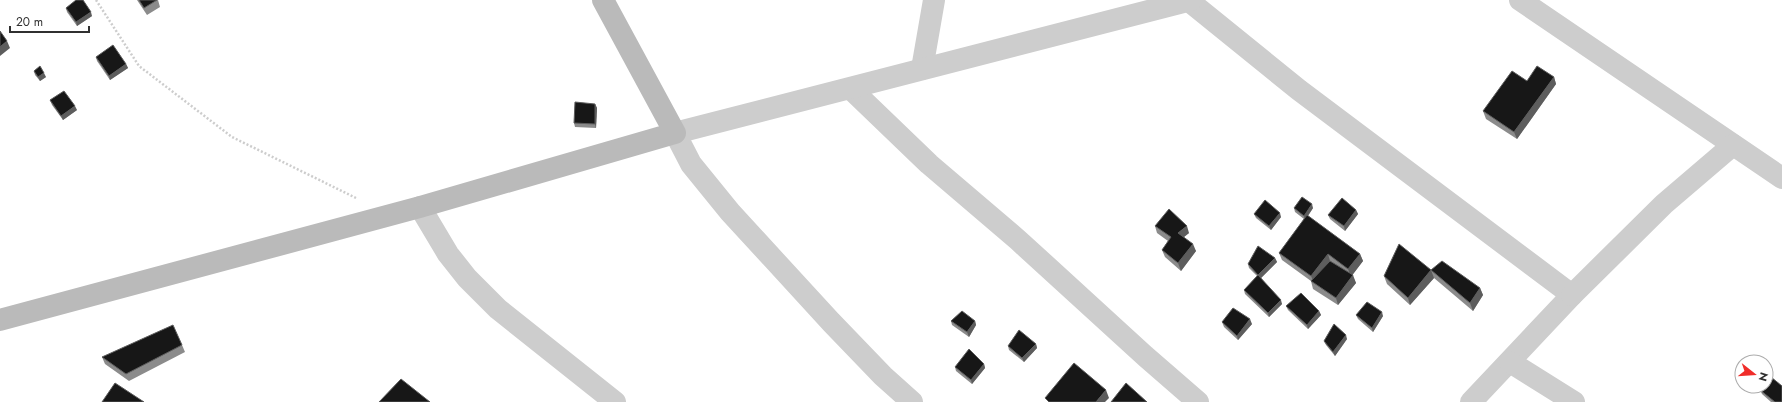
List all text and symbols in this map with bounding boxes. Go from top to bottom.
scale bar [10,8,89,34]
text: 20 m [16,13,43,31]
north arrow [1734,354,1774,394]
text: N [1755,370,1772,383]

